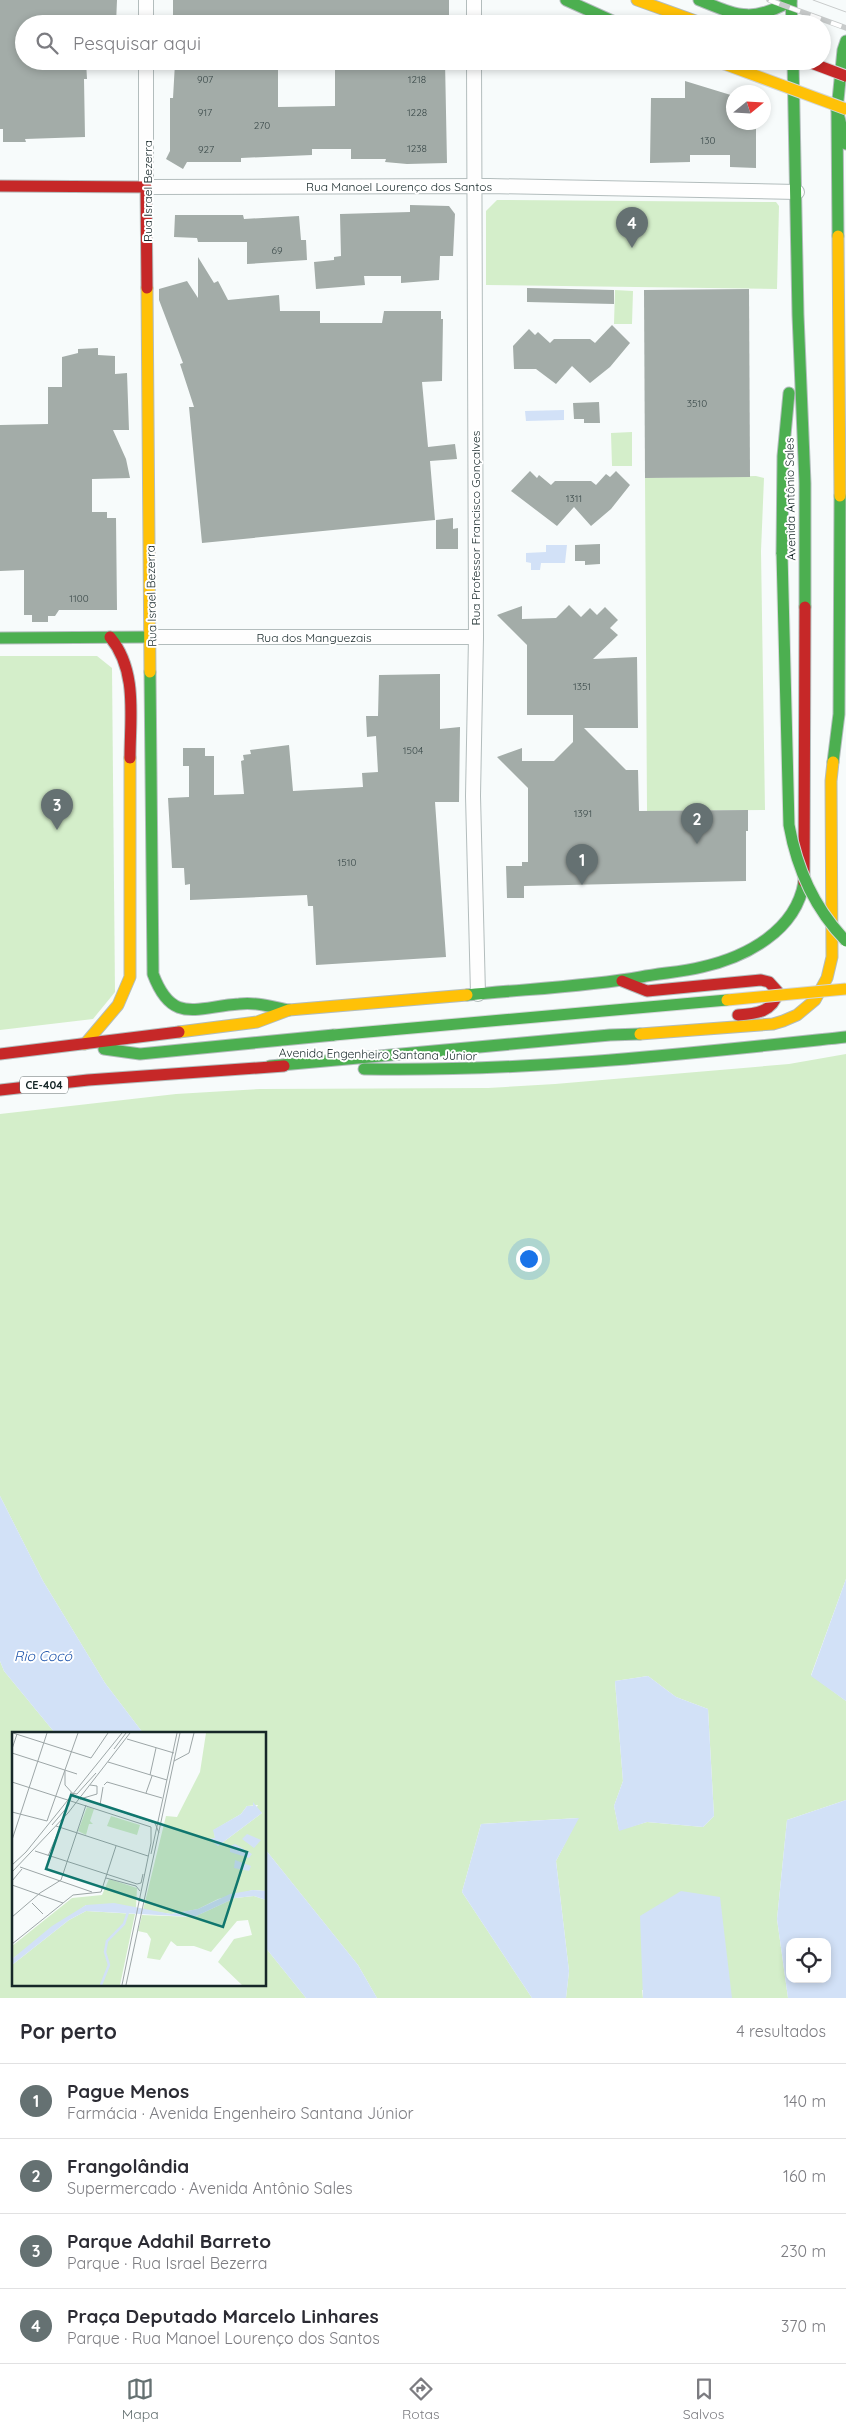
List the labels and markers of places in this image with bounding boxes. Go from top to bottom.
pin: 4 [616,207,648,248]
pin: 3 [41,789,73,830]
pin: 2 [681,803,713,844]
pin: 1 [566,844,598,885]

